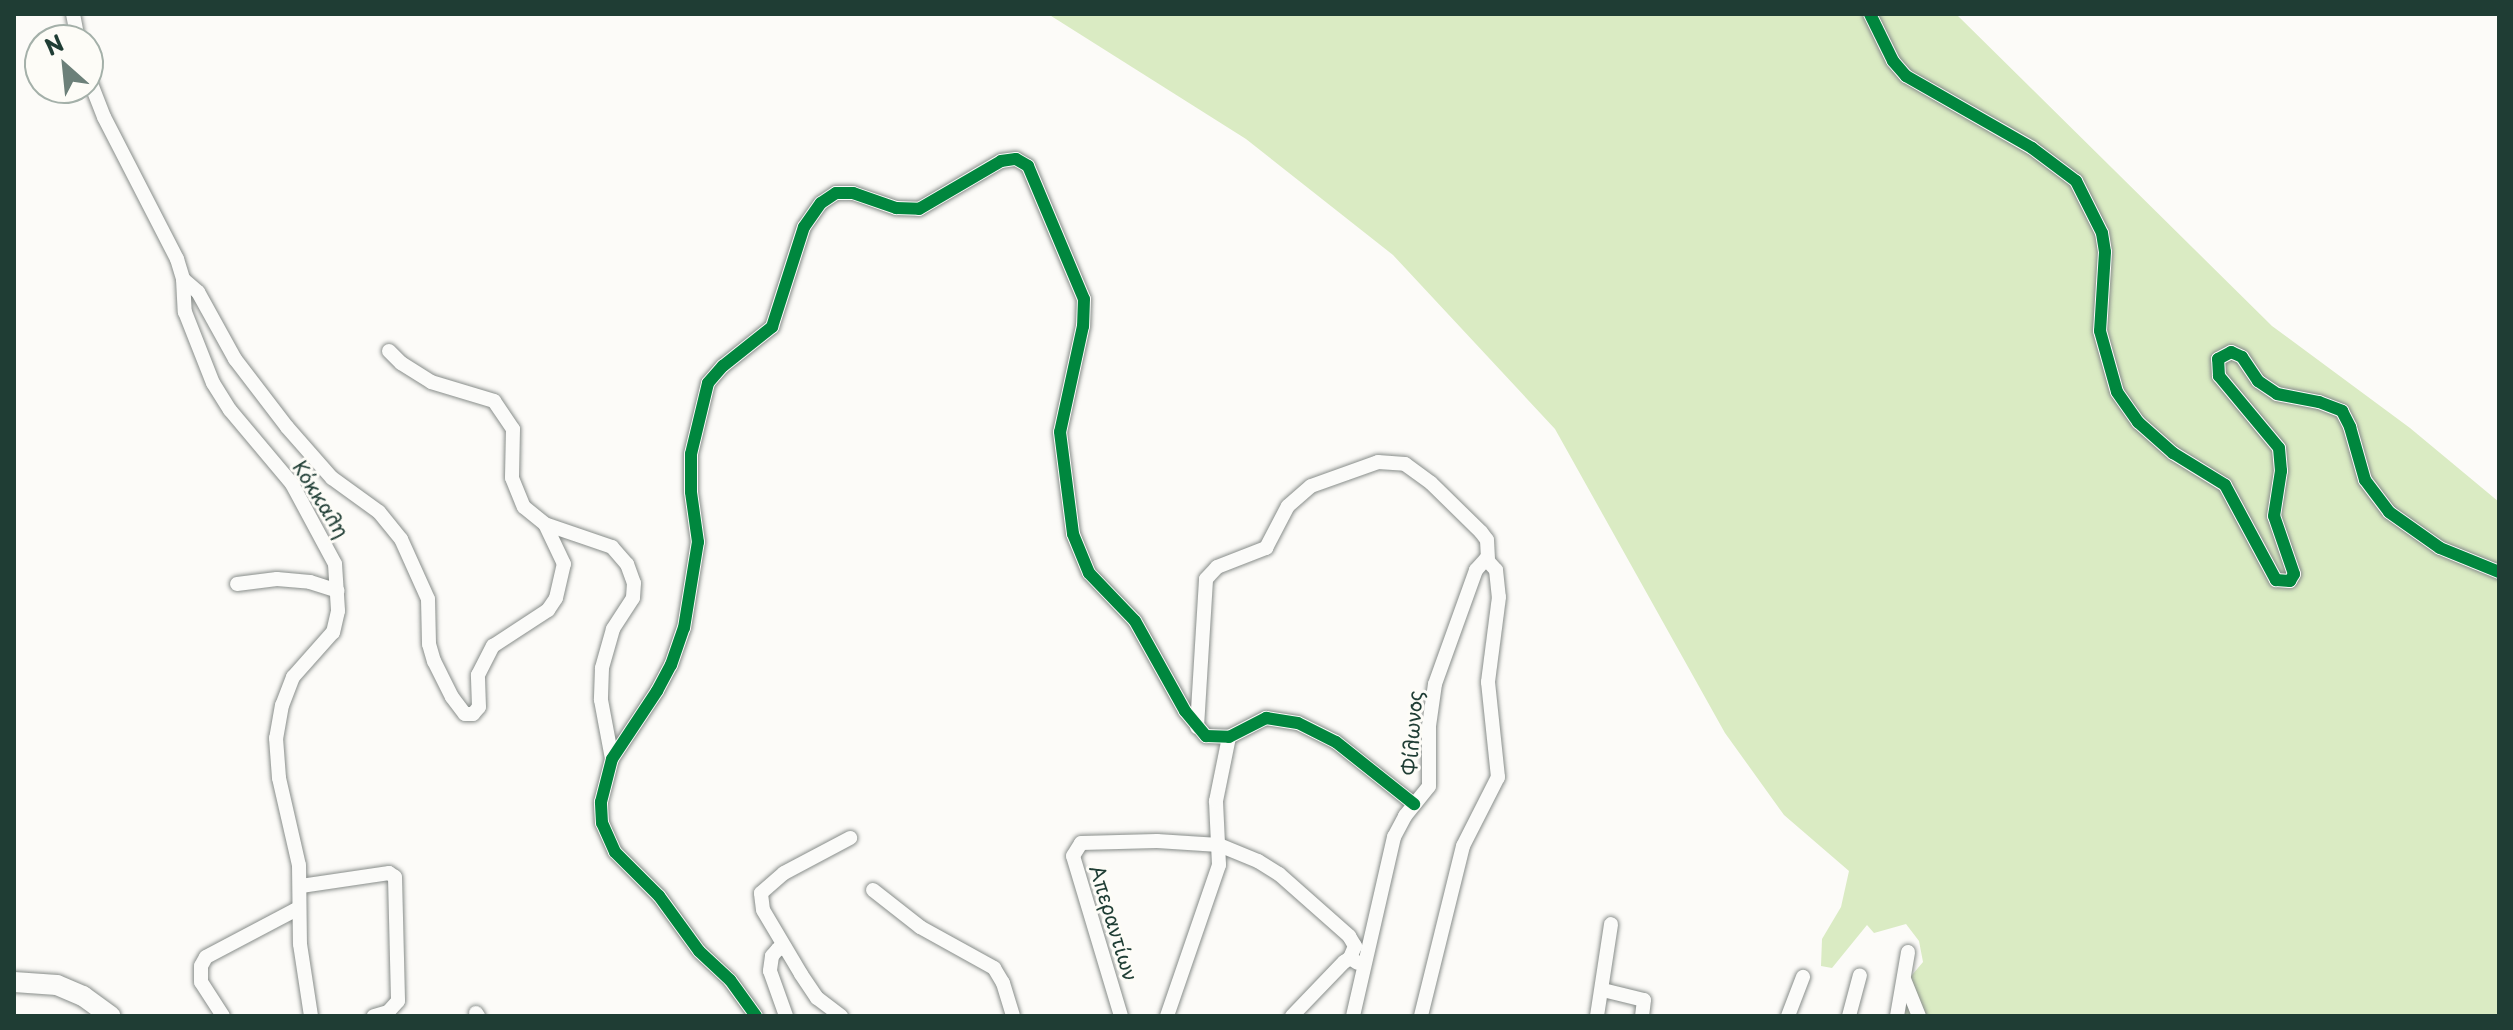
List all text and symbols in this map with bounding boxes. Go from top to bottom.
north arrow [24,24,104,104]
text: N [39,25,69,63]
street label: Κόκκαλη [288,456,354,542]
street label: Φίλωνος [1397,690,1427,776]
street label: Απεραντίων [1085,862,1143,984]

